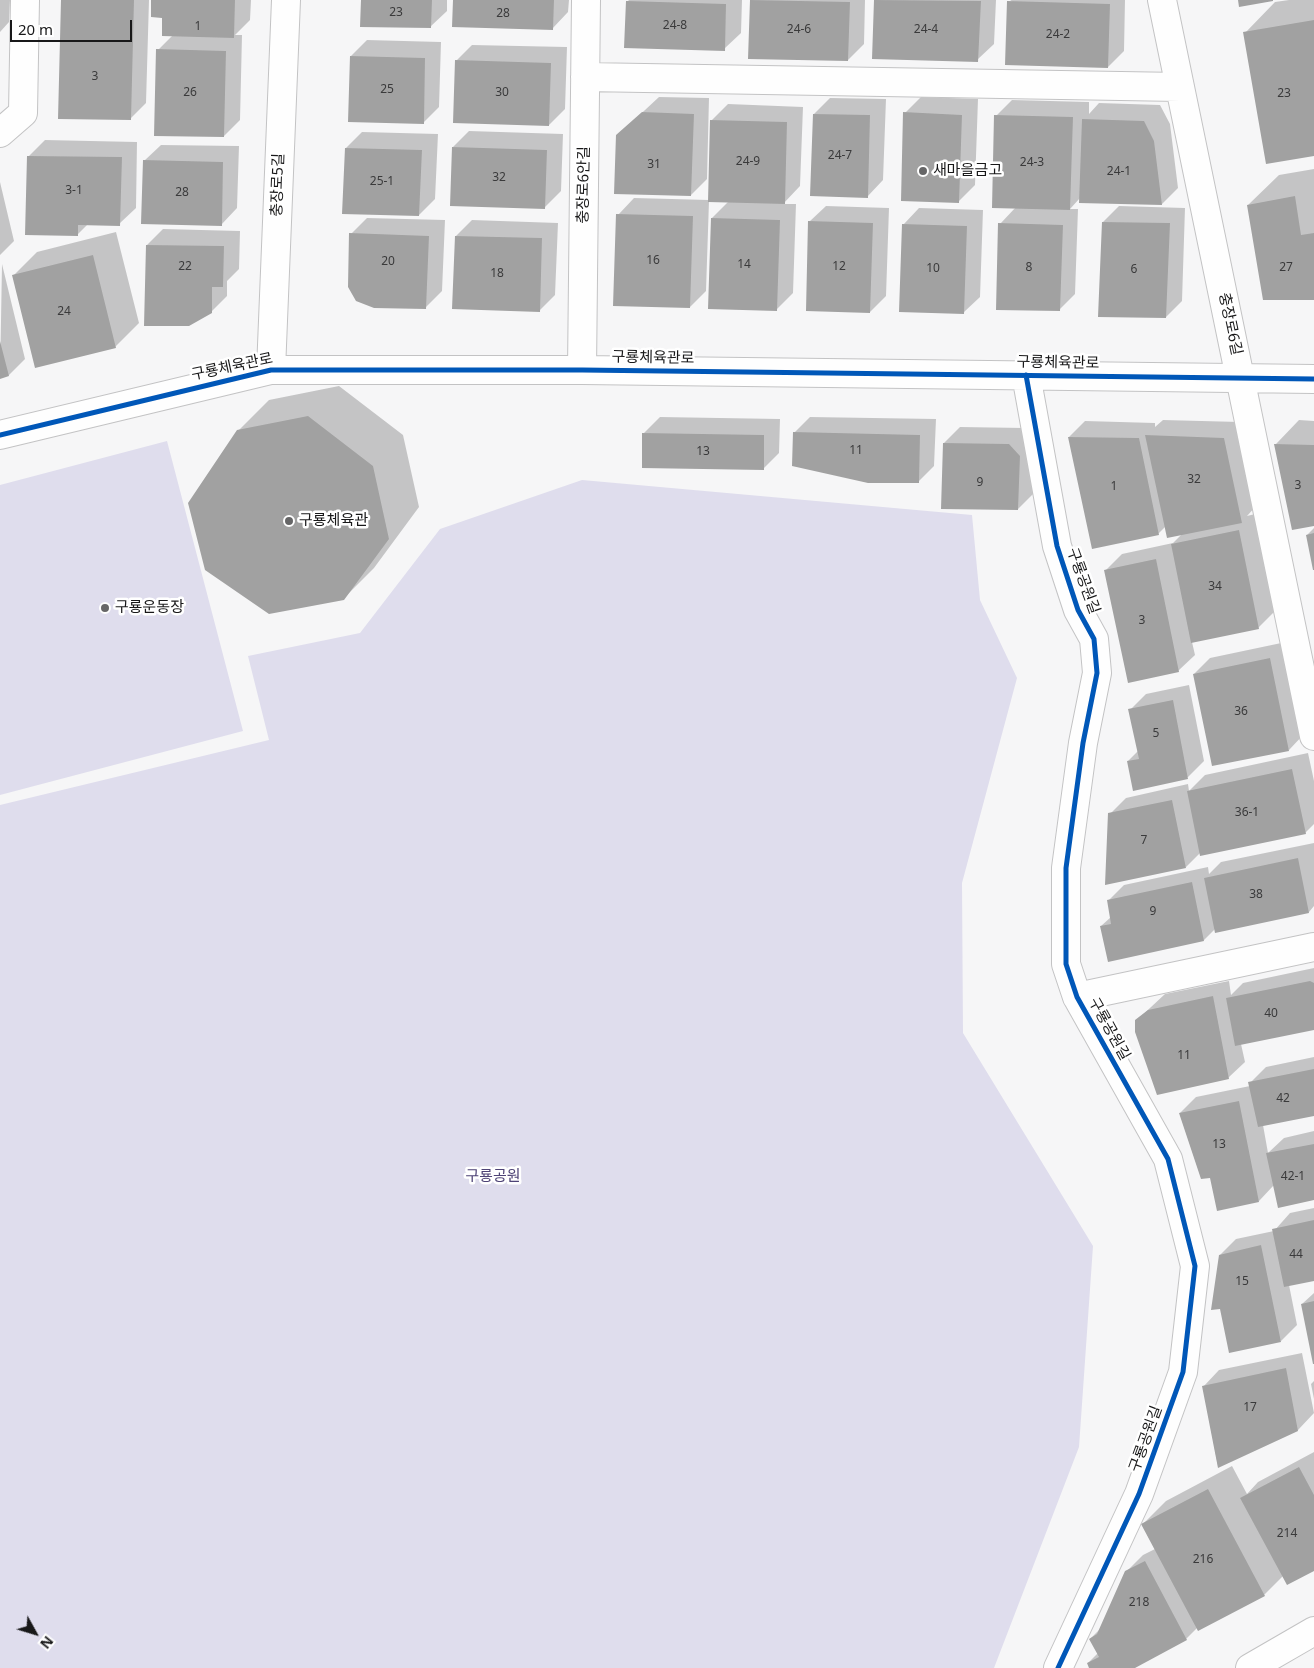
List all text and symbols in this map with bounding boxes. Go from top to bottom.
house number: 23 [389,6,403,20]
house number: 28 [496,7,510,21]
scale bar [12,10,135,42]
text: 20 m [18,19,53,39]
house number: 24-8 [663,19,687,33]
house number: 1 [195,20,201,34]
house number: 24-6 [787,23,811,37]
house number: 24-4 [914,23,938,37]
house number: 24-2 [1046,28,1070,42]
house number: 3 [92,70,98,84]
house number: 25 [380,83,394,97]
house number: 26 [183,86,197,100]
house number: 30 [495,86,509,100]
house number: 23 [1277,87,1291,101]
street label: 충장로6안길 [574,146,594,224]
house number: 24-7 [828,149,852,163]
street label: 충장로5길 [268,153,288,217]
house number: 24-9 [736,155,760,169]
house number: 24-3 [1020,156,1044,170]
house number: 31 [647,158,661,172]
place label: 새마을금고 [933,162,1002,180]
marker: 새마을금고 [917,165,929,177]
house number: 24-1 [1107,165,1131,179]
house number: 32 [492,171,506,185]
house number: 25-1 [370,175,394,189]
house number: 3-1 [65,184,83,198]
house number: 28 [175,186,189,200]
house number: 16 [646,254,660,268]
house number: 20 [381,255,395,269]
house number: 14 [737,258,751,272]
house number: 22 [178,260,192,274]
house number: 12 [832,260,846,274]
house number: 8 [1026,261,1032,275]
house number: 27 [1279,261,1293,275]
house number: 10 [926,262,940,276]
house number: 6 [1131,263,1137,277]
house number: 18 [490,267,504,281]
street label: 충장로6길 [1215,291,1245,357]
house number: 24 [57,305,71,319]
street label: 구룡체육관로 [611,348,695,368]
street label: 구룡체육관로 [190,350,274,384]
street label: 구룡체육관로 [1016,353,1100,373]
house number: 11 [849,444,863,458]
house number: 13 [696,445,710,459]
house number: 32 [1187,473,1201,487]
house number: 9 [977,476,983,490]
house number: 3 [1295,479,1301,493]
house number: 1 [1111,480,1117,494]
place label: 구룡체육관 [299,512,368,530]
marker: 구룡체육관 [283,515,295,527]
street label: 구룡공원길 [1063,546,1103,616]
house number: 34 [1208,580,1222,594]
place label: 구룡운동장 [115,599,184,617]
marker: 구룡운동장 [99,602,111,614]
house number: 3 [1139,614,1145,628]
house number: 36 [1234,705,1248,719]
house number: 5 [1153,727,1159,741]
house number: 36-1 [1235,806,1259,820]
house number: 7 [1141,834,1147,848]
house number: 38 [1249,888,1263,902]
house number: 9 [1150,905,1156,919]
street label: 구룡공원길 [1084,994,1134,1064]
house number: 40 [1264,1007,1278,1021]
house number: 11 [1177,1049,1191,1063]
house number: 42 [1276,1092,1290,1106]
house number: 13 [1212,1138,1226,1152]
park label: 구룡공원 [465,1168,521,1186]
house number: 42-1 [1281,1170,1305,1184]
house number: 44 [1289,1248,1303,1262]
house number: 15 [1235,1275,1249,1289]
house number: 17 [1243,1401,1257,1415]
street label: 구룡공원길 [1126,1404,1166,1474]
house number: 214 [1277,1527,1297,1541]
house number: 216 [1193,1553,1213,1567]
house number: 218 [1129,1596,1149,1610]
north arrow [10,1608,60,1658]
text: N [36,1632,58,1653]

